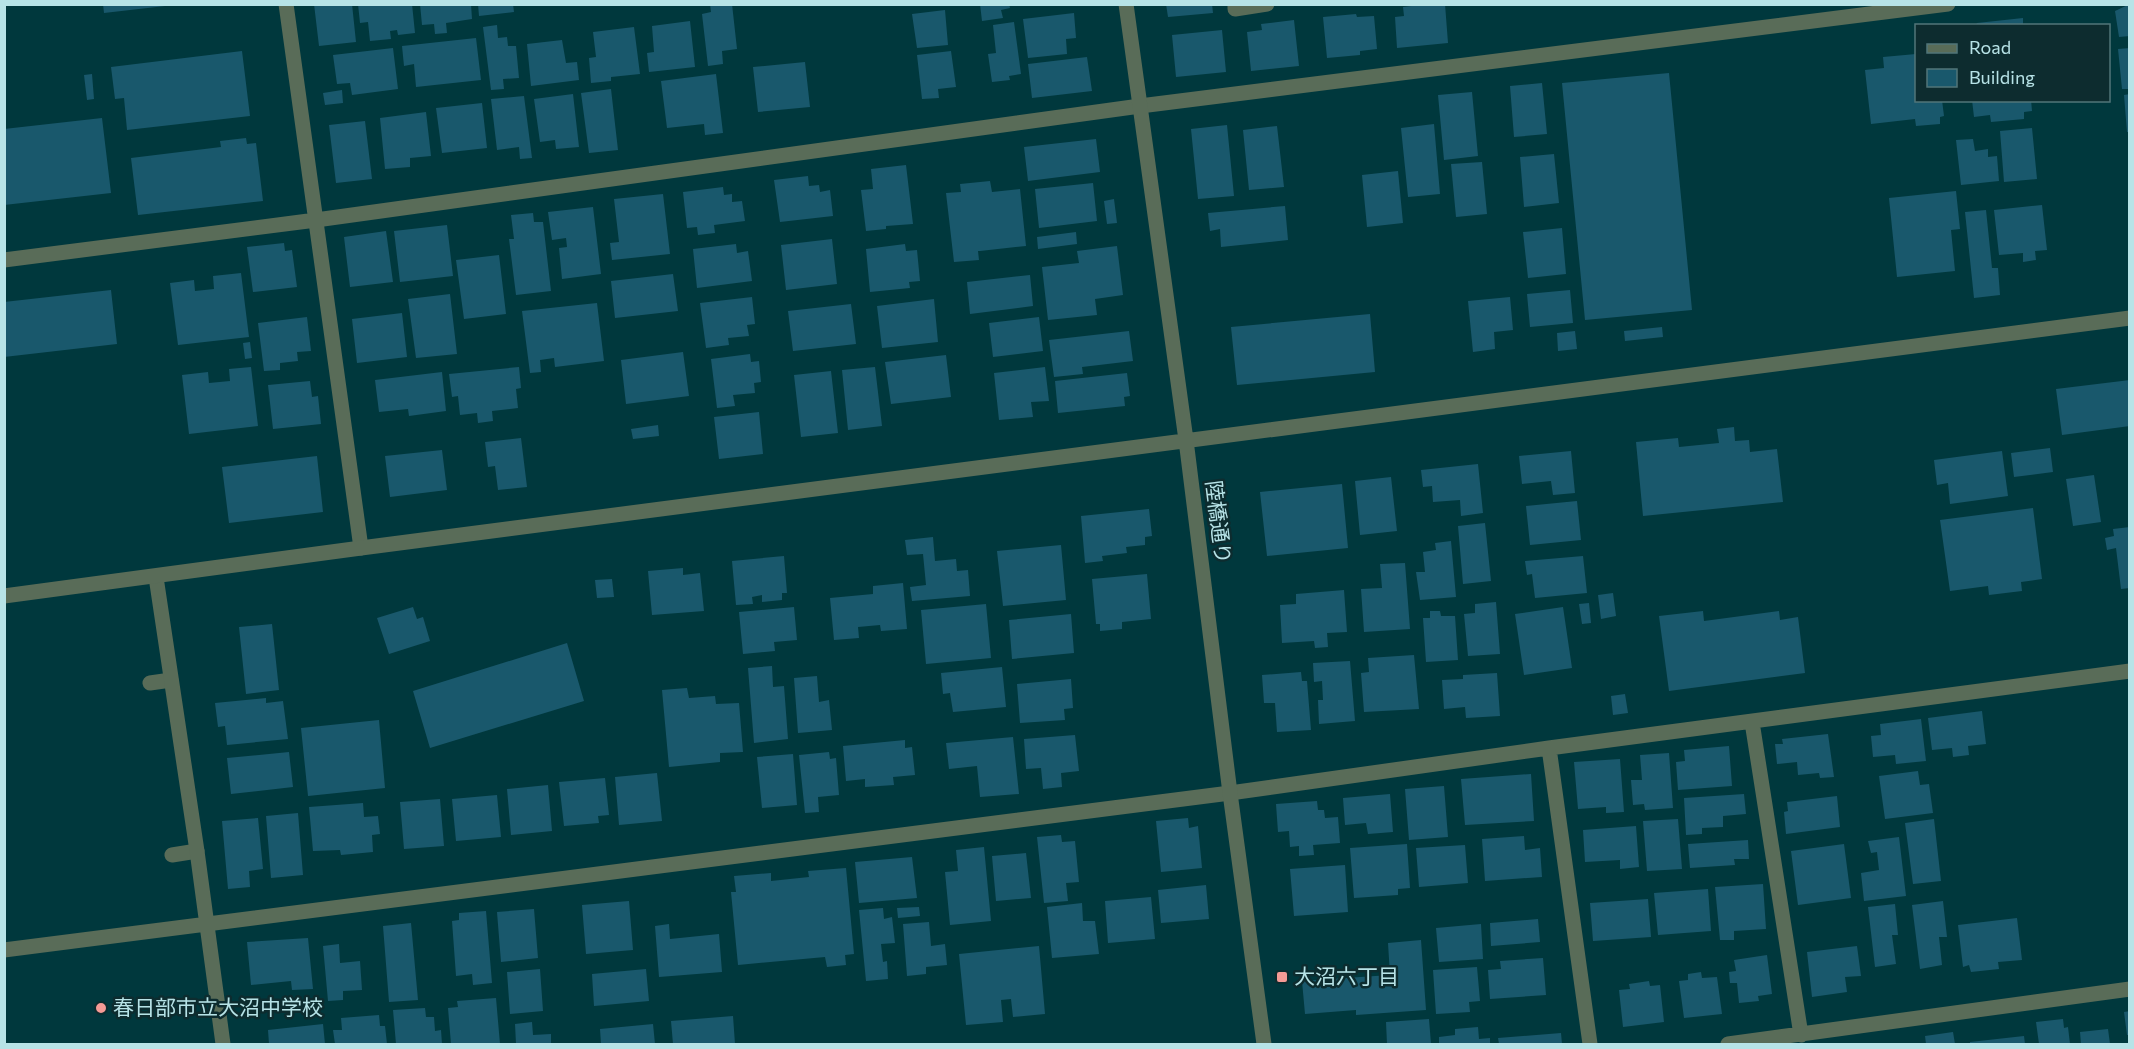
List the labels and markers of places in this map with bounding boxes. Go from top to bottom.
place label: 大沼六丁目 [1294,963,1399,988]
marker: 大沼六丁目 [1275,970,1289,984]
place label: 春日部市立大沼中学校 [113,994,323,1019]
marker: 春日部市立大沼中学校 [94,1001,108,1015]

